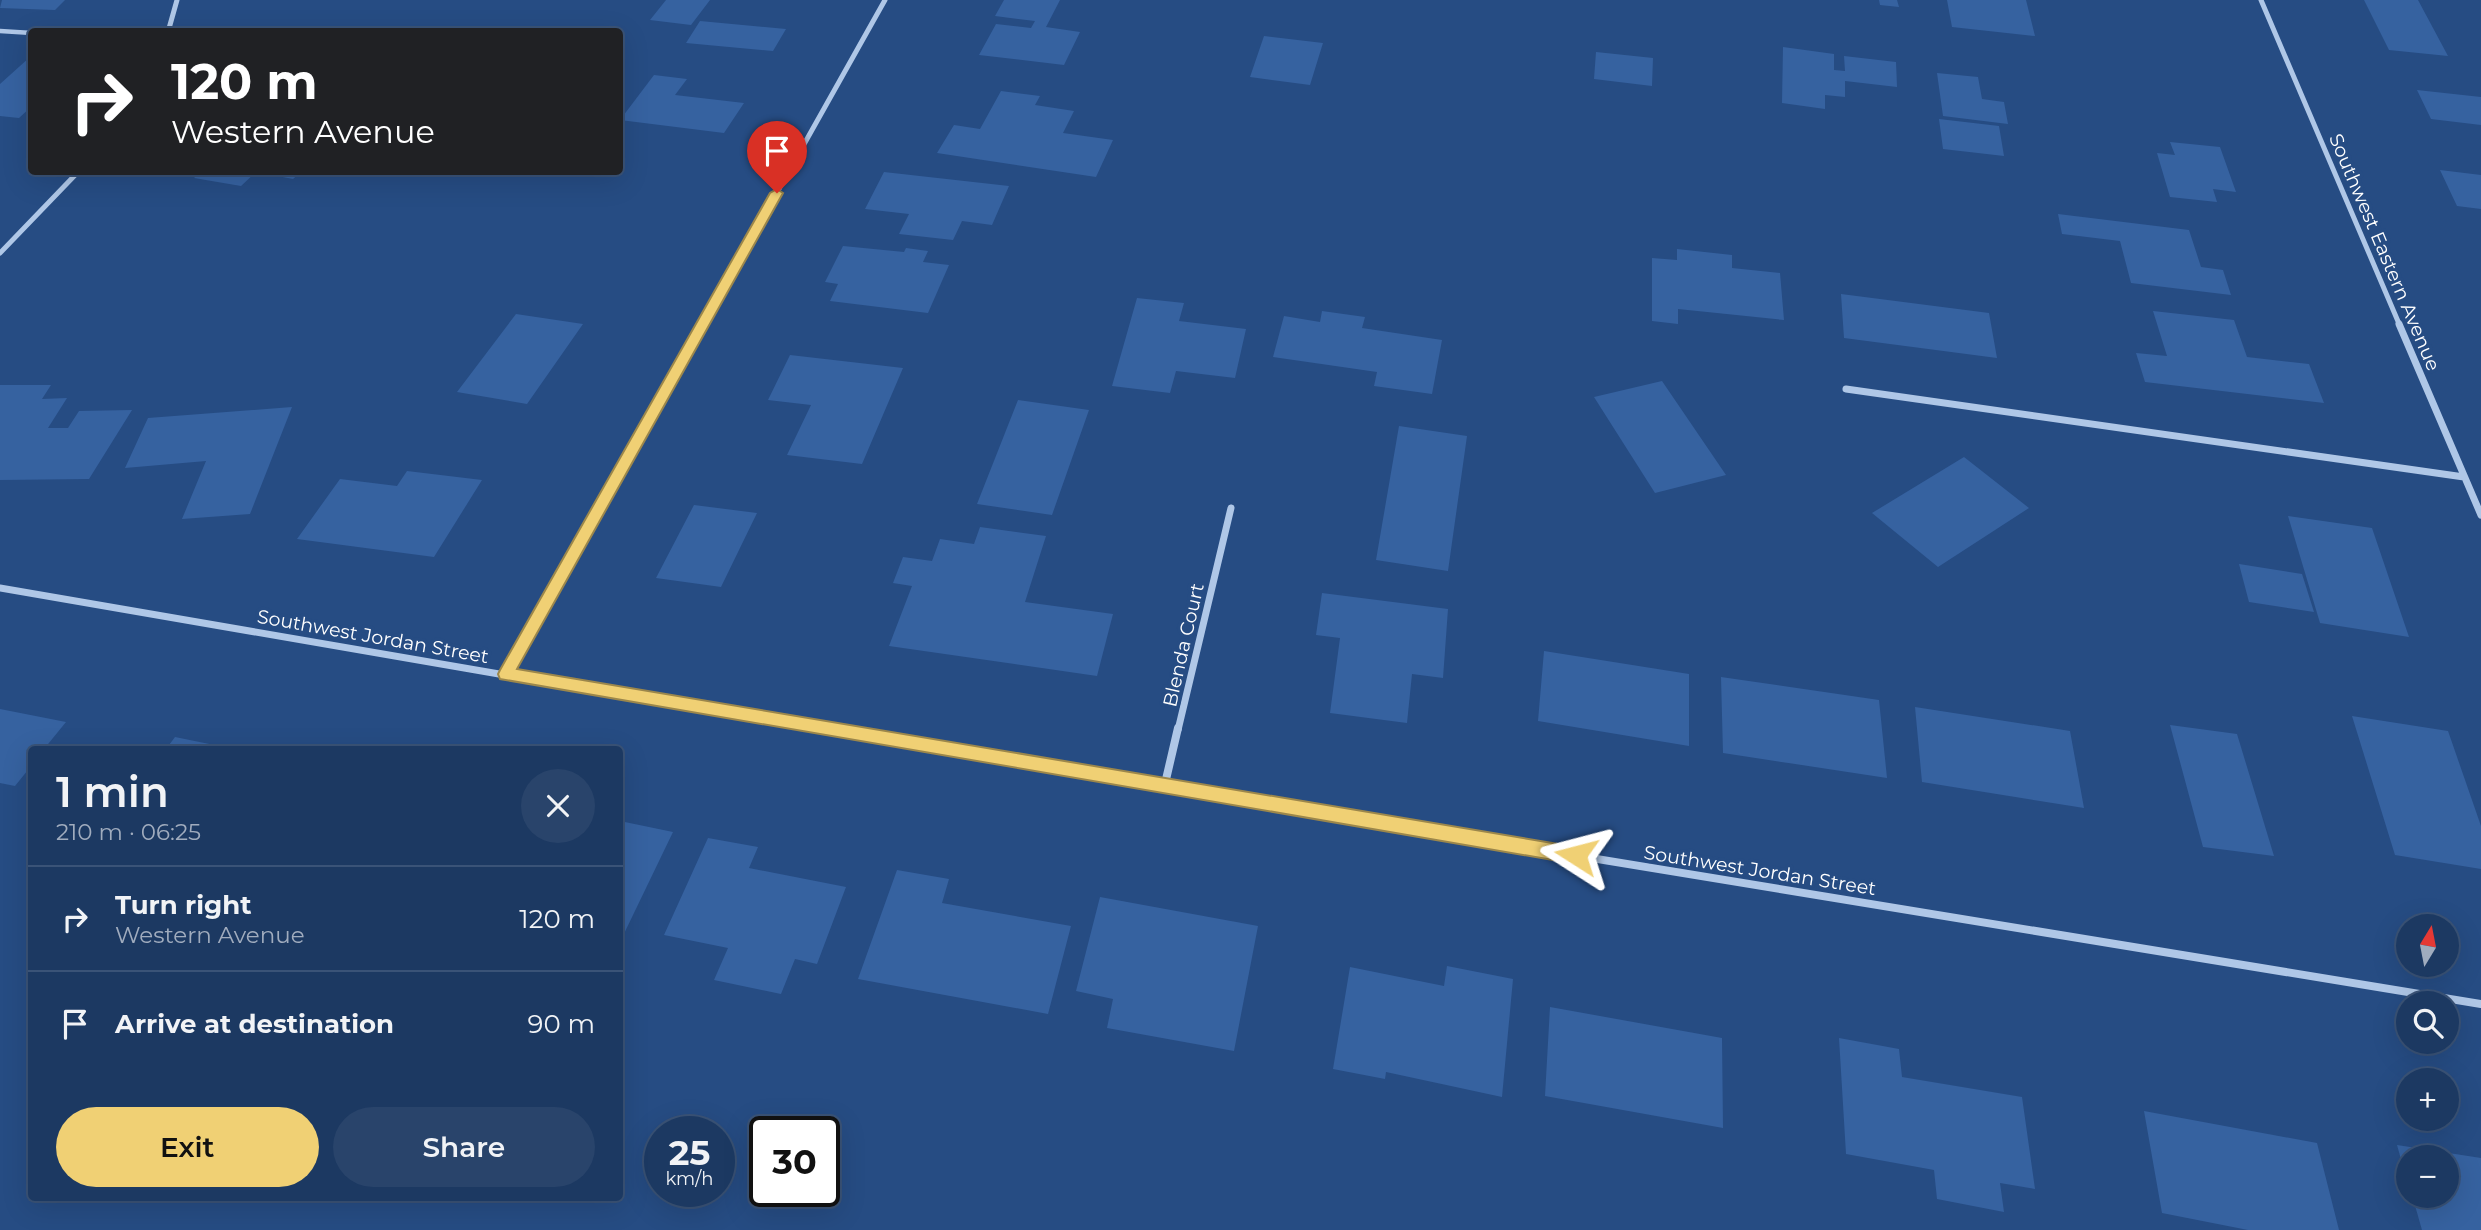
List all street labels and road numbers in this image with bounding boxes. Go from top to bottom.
street label: Southwest Eastern Avenue [2324,130,2445,374]
street label: Blenda Court [1158,581,1209,709]
street label: Southwest Jordan Street [255,605,491,668]
street label: Southwest Jordan Street [1642,841,1878,900]

